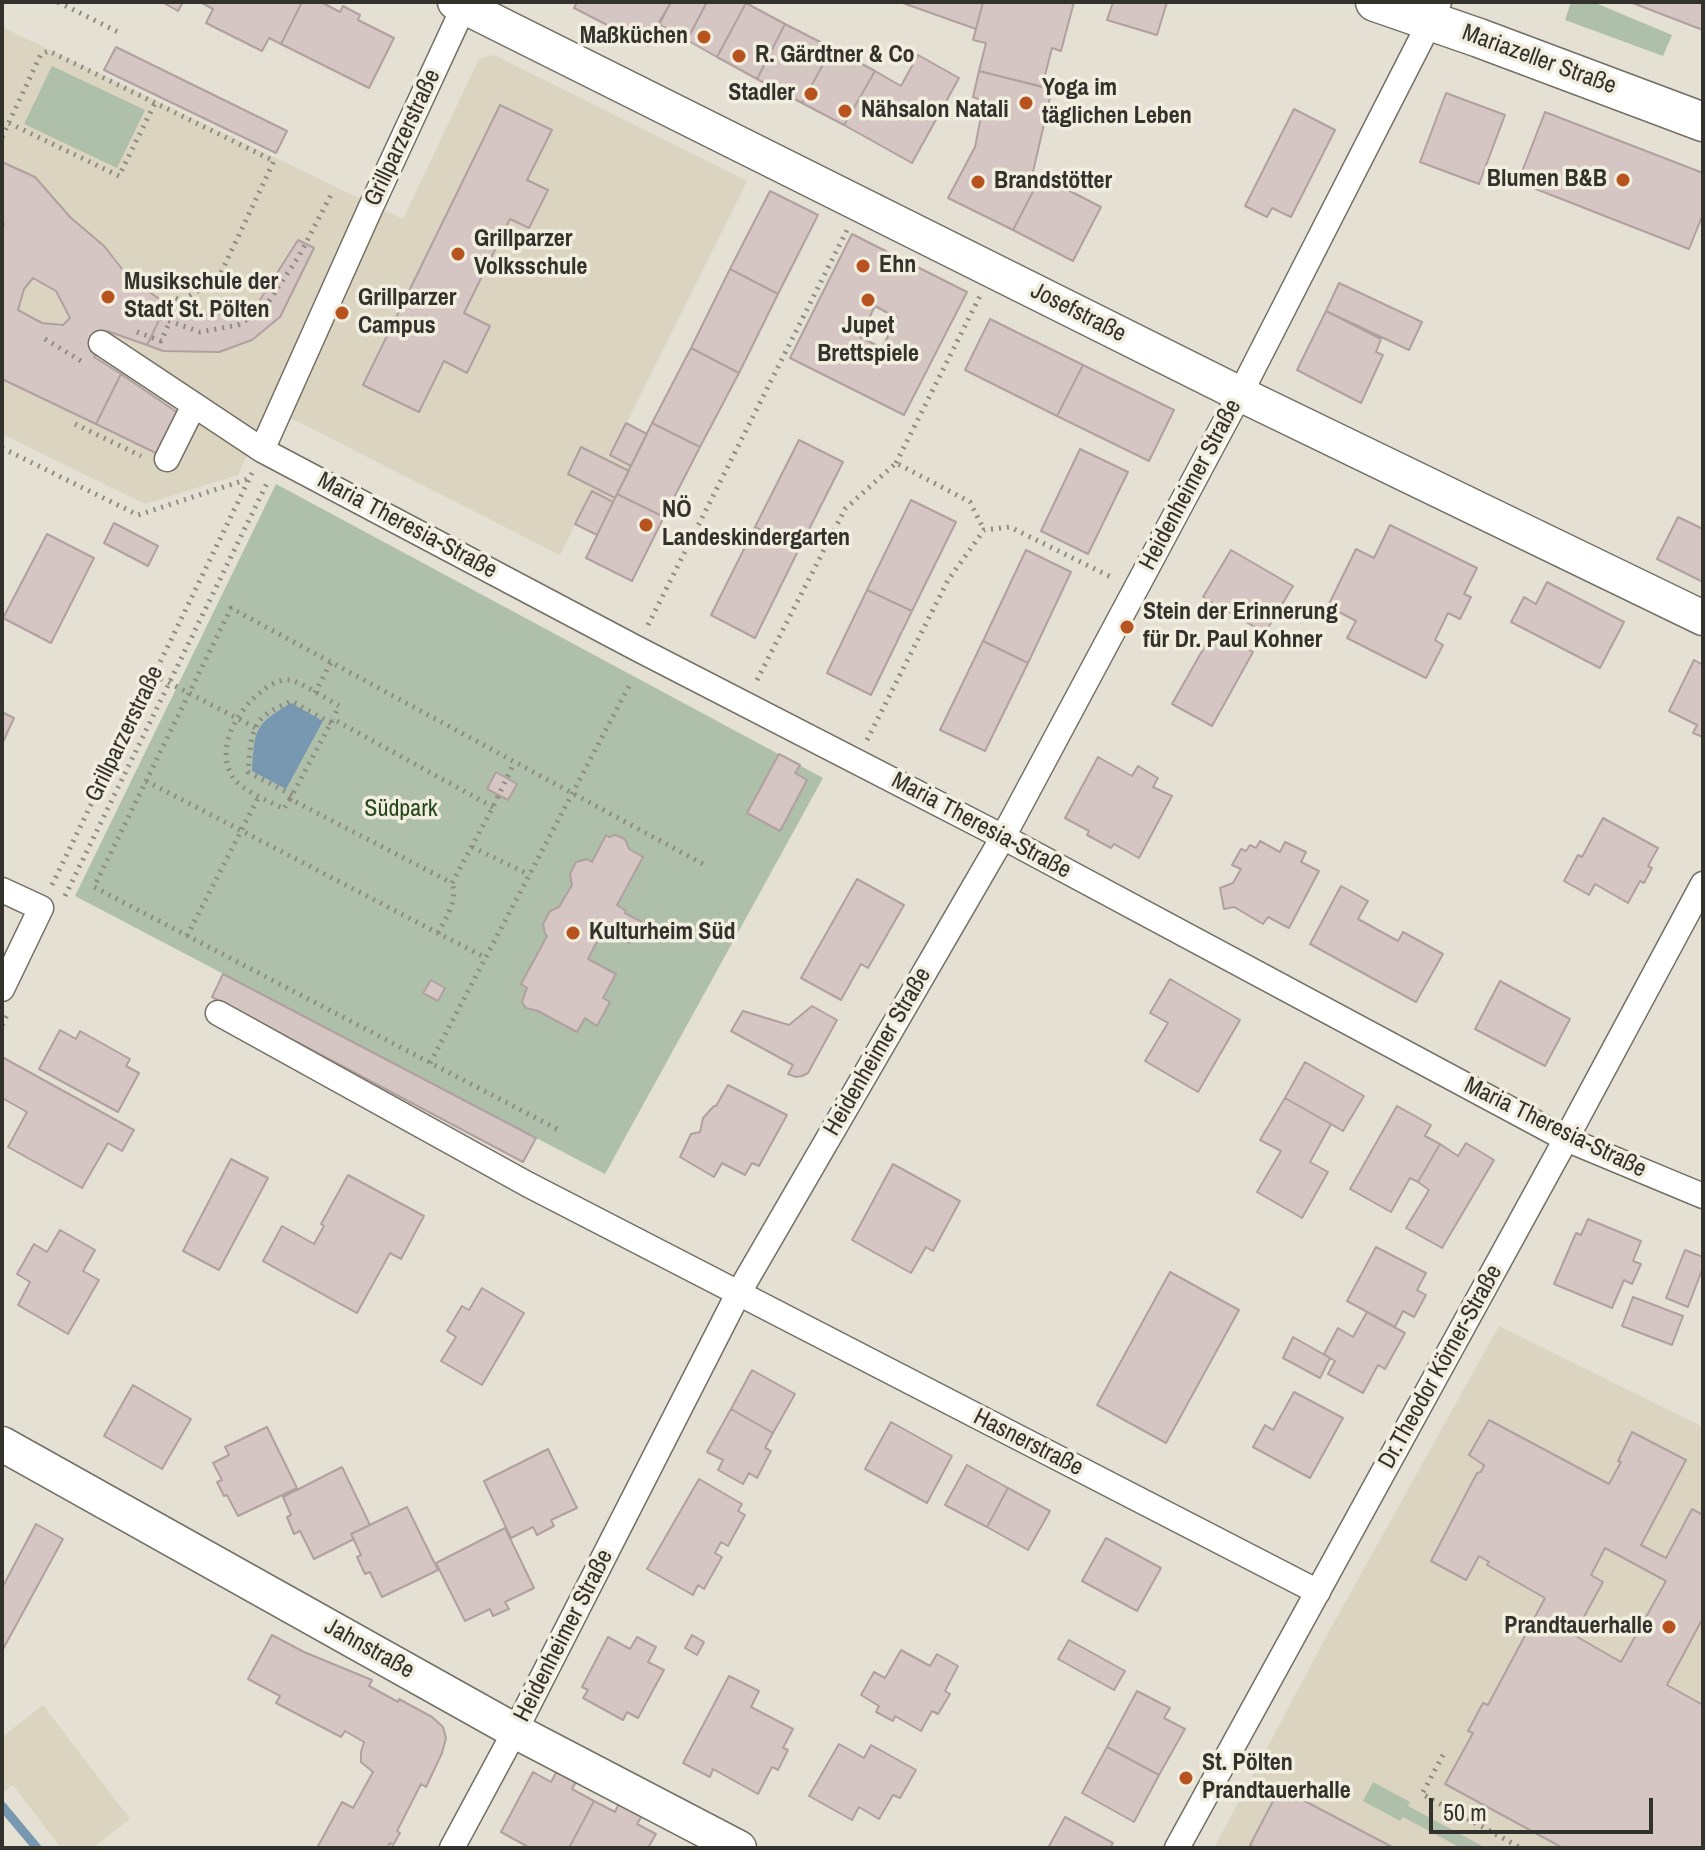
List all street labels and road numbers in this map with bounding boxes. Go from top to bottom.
street label: Mariazeller Straße [1458,19,1620,101]
street label: Grillparzerstraße [359,65,447,211]
street label: Josefstraße [1026,277,1130,349]
street label: Heidenheimer Straße [1134,395,1248,575]
street label: Maria Theresia-Straße [312,467,502,585]
street label: Grillparzerstraße [80,661,170,807]
street label: Maria Theresia-Straße [886,767,1076,885]
street label: Heidenheimer Straße [818,963,938,1141]
street label: Maria Theresia-Straße [1459,1071,1651,1185]
street label: Dr.Theodor Körner-Straße [1373,1260,1509,1474]
street label: Hasnerstraße [968,1403,1088,1483]
street label: Heidenheimer Straße [508,1545,620,1727]
street label: Jahnstraße [319,1613,419,1685]

